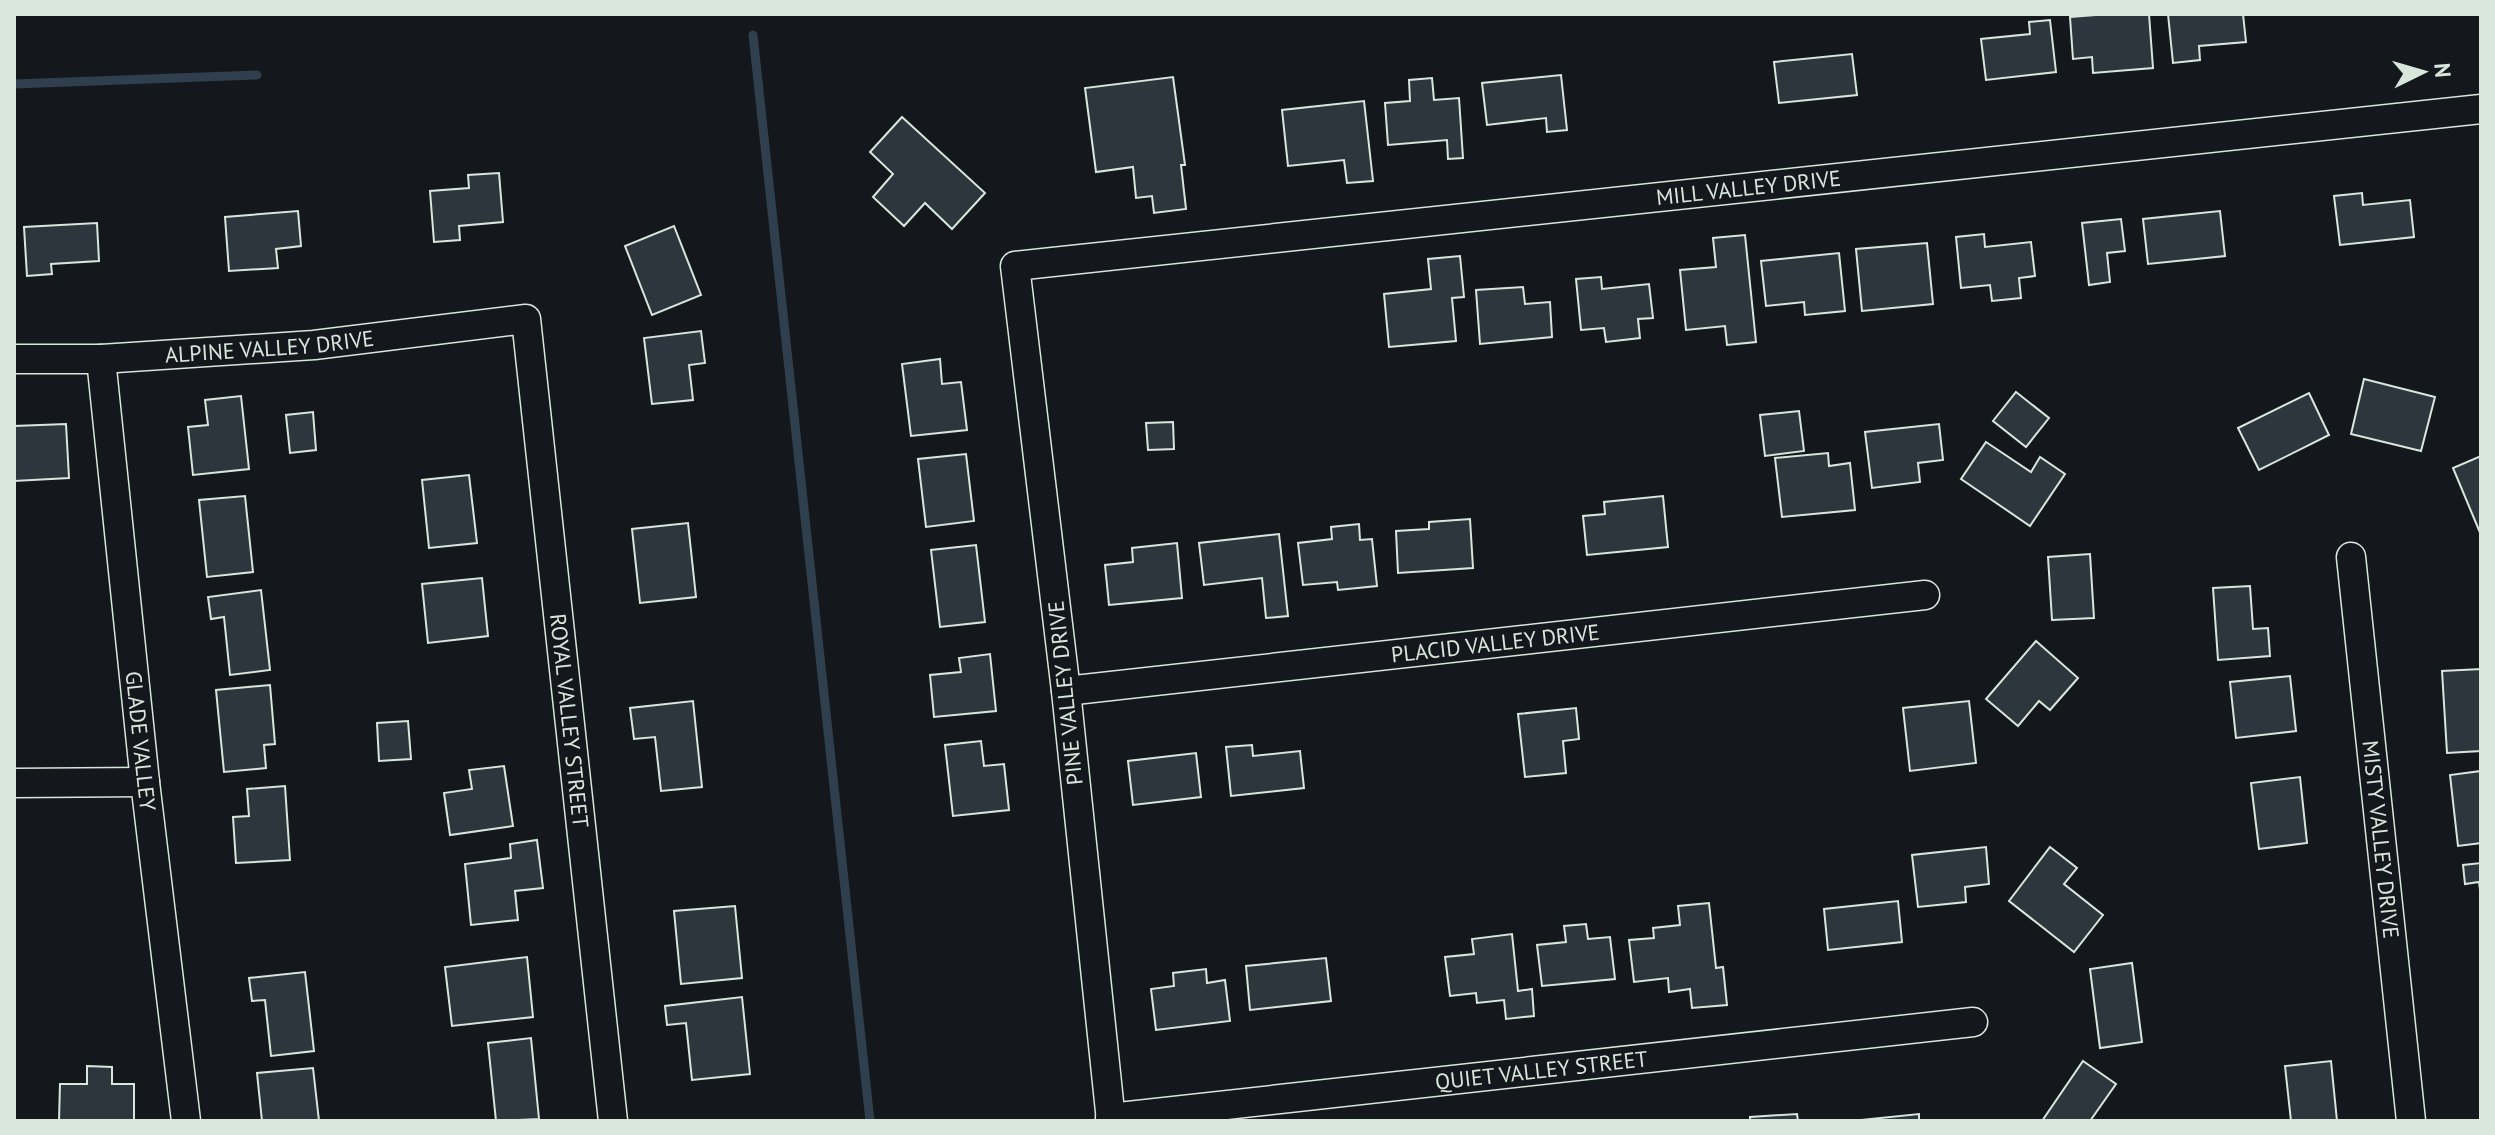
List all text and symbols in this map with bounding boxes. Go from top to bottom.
north arrow [2383,32,2463,112]
text: N [2428,62,2458,79]
street label: MILL VALLEY DRIVE [1655,164,1842,211]
street label: ALPINE VALLEY DRIVE [164,324,376,369]
street label: PINE VALLEY DRIVE [1041,599,1089,787]
street label: ROYAL VALLEY STREET [544,612,595,829]
street label: PLACID VALLEY DRIVE [1390,617,1601,669]
street label: GLADE VALLEY [120,670,162,813]
street label: MISTY VALLEY DRIVE [2357,739,2405,940]
street label: QUIET VALLEY STREET [1434,1044,1649,1096]

